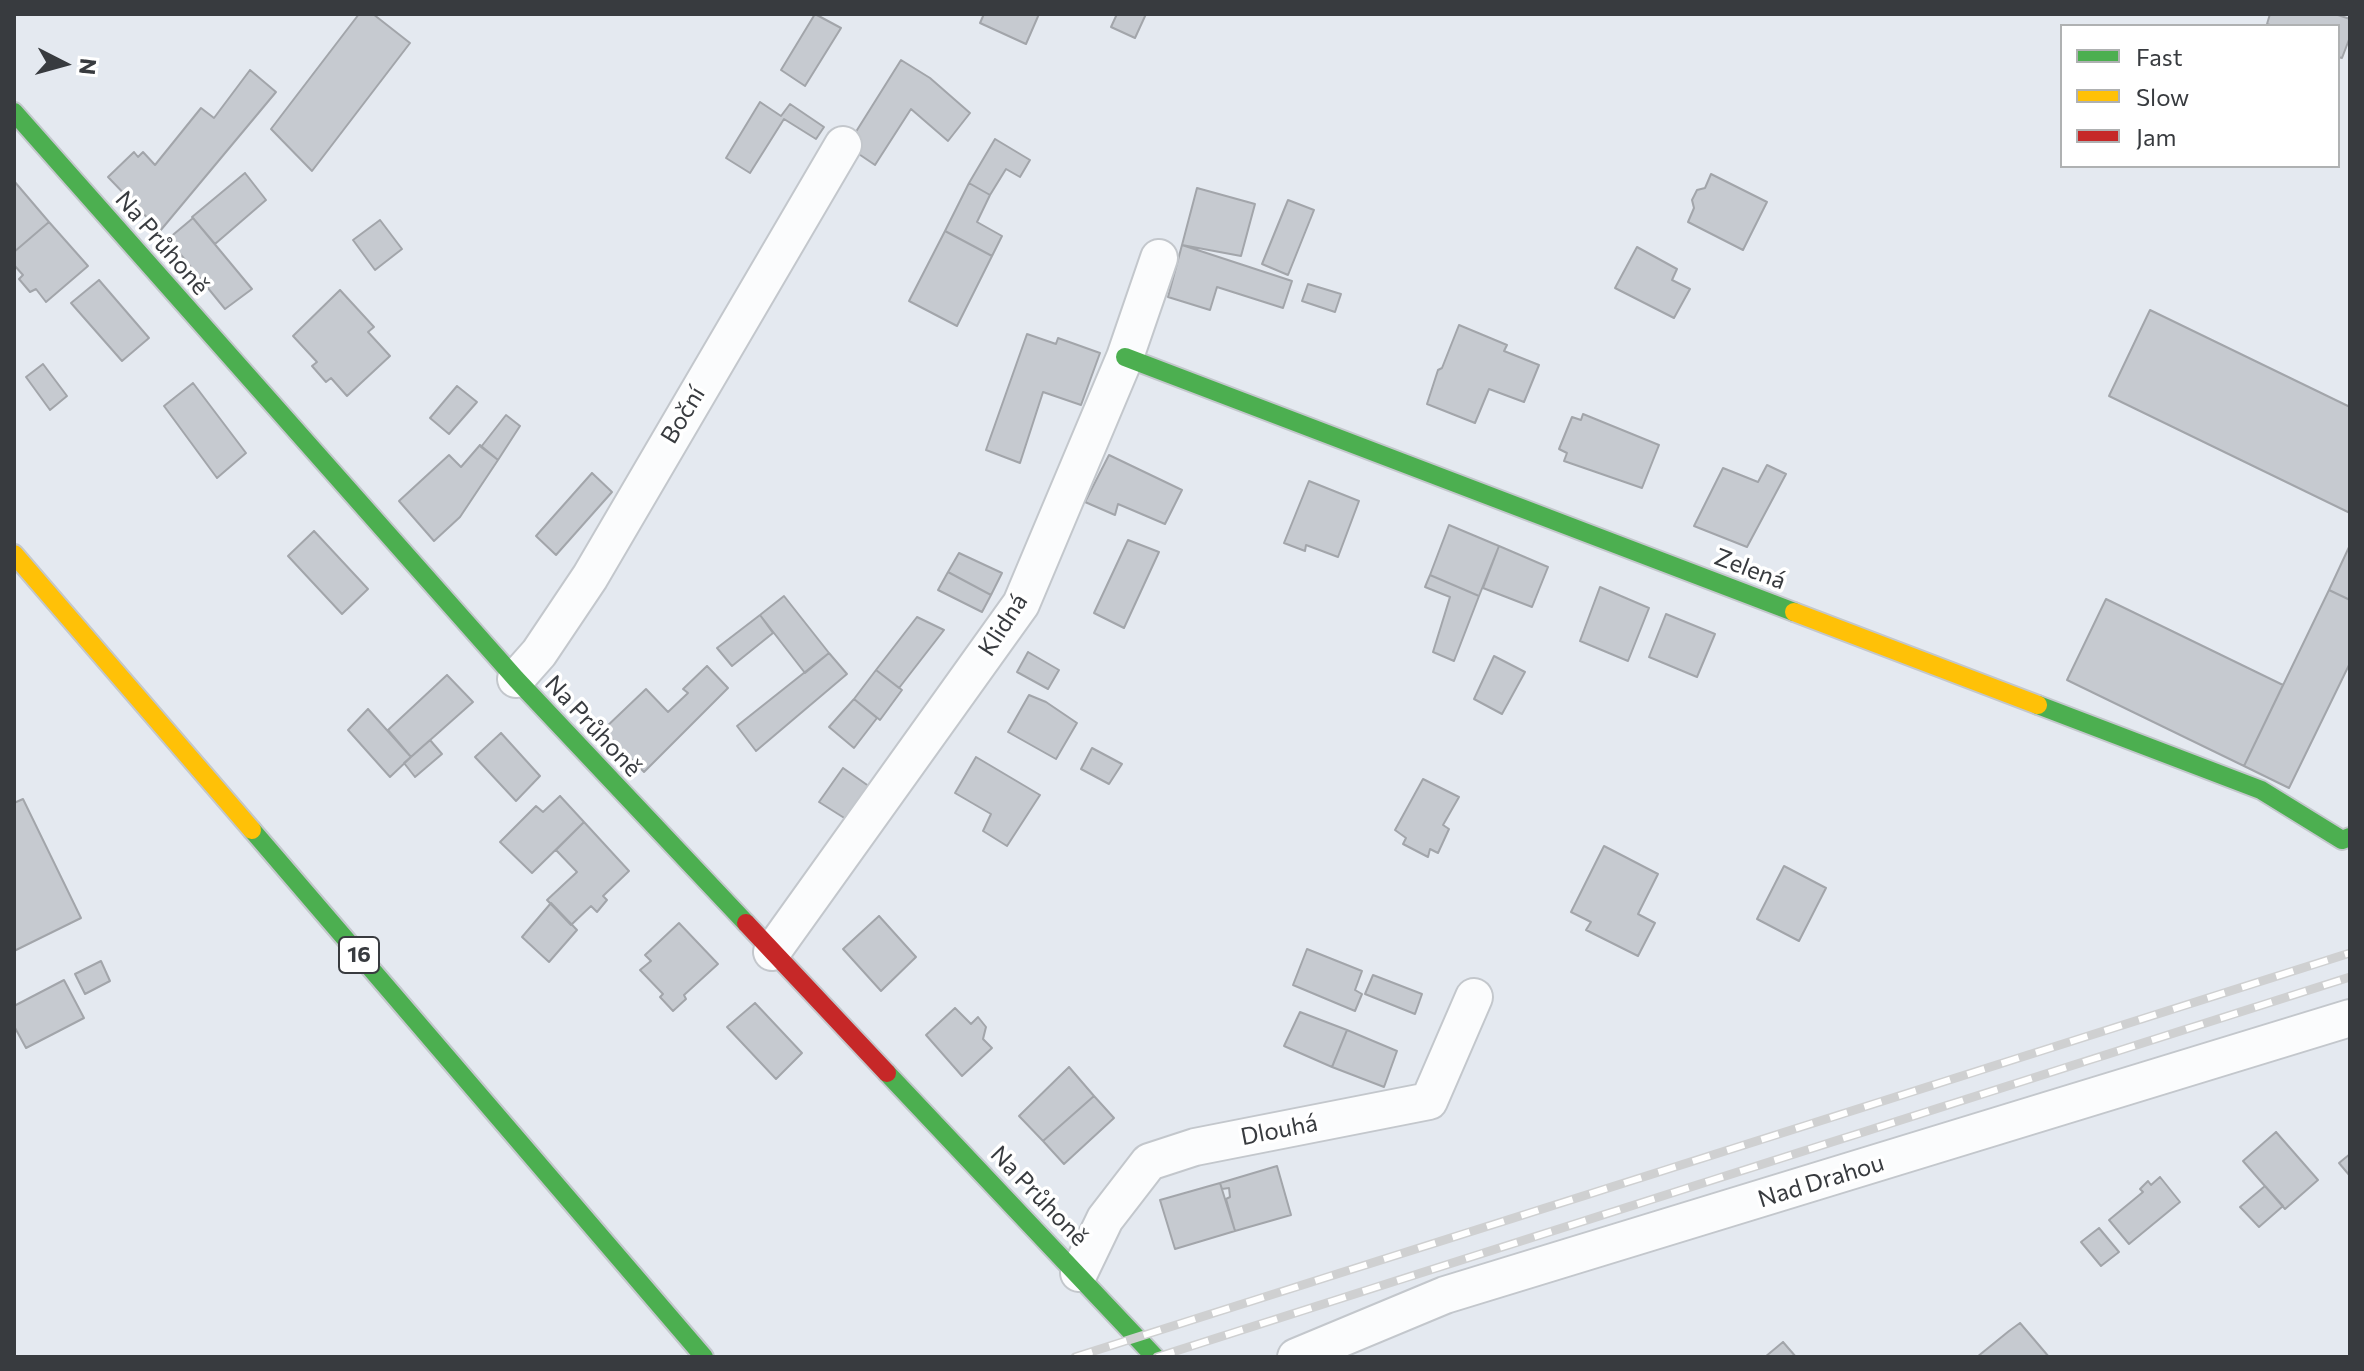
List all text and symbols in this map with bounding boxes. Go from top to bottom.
north arrow [24,24,104,104]
legend [2060,24,2340,168]
text: Fast [2136,42,2183,71]
text: N [74,57,103,76]
text: Slow [2136,82,2189,111]
text: Jam [2136,122,2176,151]
street label: Na Průhoně [109,185,215,301]
street label: Boční [655,381,711,449]
street label: Zelená [1710,542,1790,596]
street label: Klidná [972,588,1034,662]
street label: Na Průhoně [539,669,647,783]
road number: 16 [339,937,379,973]
street label: Dlouhá [1238,1108,1320,1152]
street label: Na Průhoně [984,1140,1094,1252]
street label: Nad Drahou [1755,1148,1887,1214]

